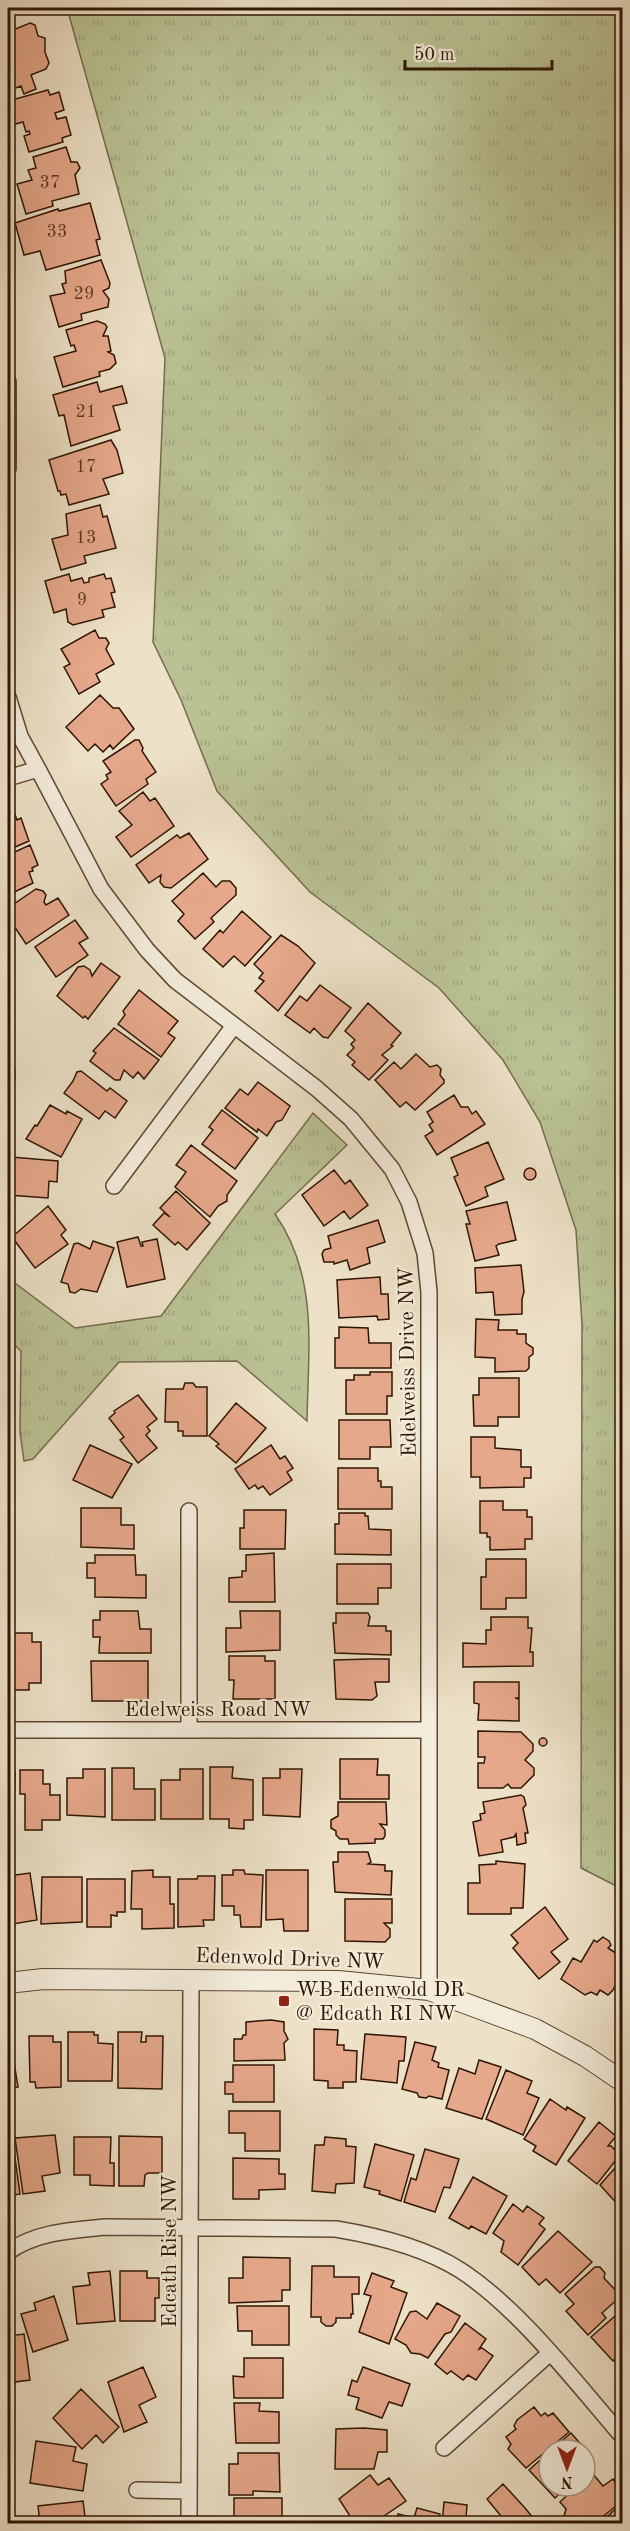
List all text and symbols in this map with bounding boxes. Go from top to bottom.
scale bar [405,33,552,71]
text: 50 m [414,46,454,64]
house number: 37 [40,174,60,192]
house number: 33 [47,223,67,241]
house number: 29 [74,285,94,303]
house number: 21 [76,403,96,421]
house number: 17 [76,458,96,476]
house number: 13 [76,529,96,547]
house number: 9 [77,591,87,609]
street label: Edelweiss Drive NW [396,1267,421,1457]
street label: Edelweiss Road NW [125,1700,311,1721]
street label: Edenwold Drive NW [195,1946,385,1973]
place label: WB Edenwold DR @ Edcath RI NW [296,1980,465,2025]
marker: WB Edenwold DR @ Edcath RI NW [277,1994,291,2008]
street label: Edcath Rise NW [160,2174,181,2328]
north arrow [537,2438,597,2498]
text: N [560,2473,573,2489]

